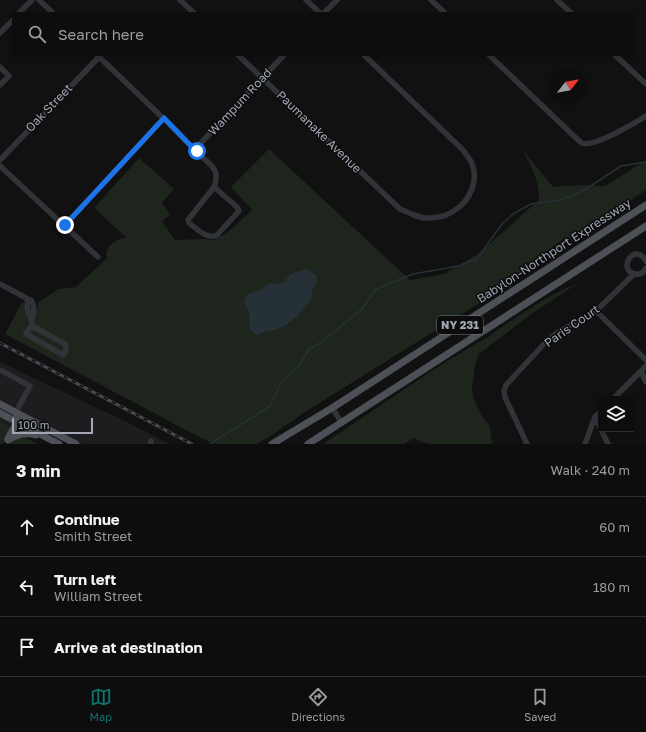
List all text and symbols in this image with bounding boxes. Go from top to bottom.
search box [12,12,634,56]
icon: search [26,23,48,45]
text: Search here [58,25,144,43]
street label: Wampum Road [205,65,274,138]
north arrow [550,68,586,104]
street label: Oak Street [22,80,75,135]
street label: Paumanake Avenue [274,87,365,176]
route start [188,142,206,160]
street label: Babylon-Northport Expressway [474,195,634,306]
route end [56,216,74,234]
street label: Paris Court [541,301,602,350]
road number: NY 231 [437,316,483,334]
map controls [598,396,634,432]
button: layers [598,396,634,432]
scale bar [12,416,93,435]
text: 100 m [18,418,49,431]
text: 3 min [16,460,60,481]
text: Walk · 240 m [551,462,630,478]
text: Continue [54,510,120,528]
icon: ahead [16,516,38,538]
text: 60 m [599,519,630,535]
text: Smith Street [54,528,132,544]
text: Turn left [54,570,116,588]
icon: left [16,576,38,598]
text: 180 m [593,579,630,595]
text: William Street [54,588,142,604]
icon: arrive [16,636,38,658]
text: Arrive at destination [54,638,203,656]
tab: Map [90,686,112,723]
tab: Directions [291,686,345,723]
tab: Saved [524,686,556,723]

